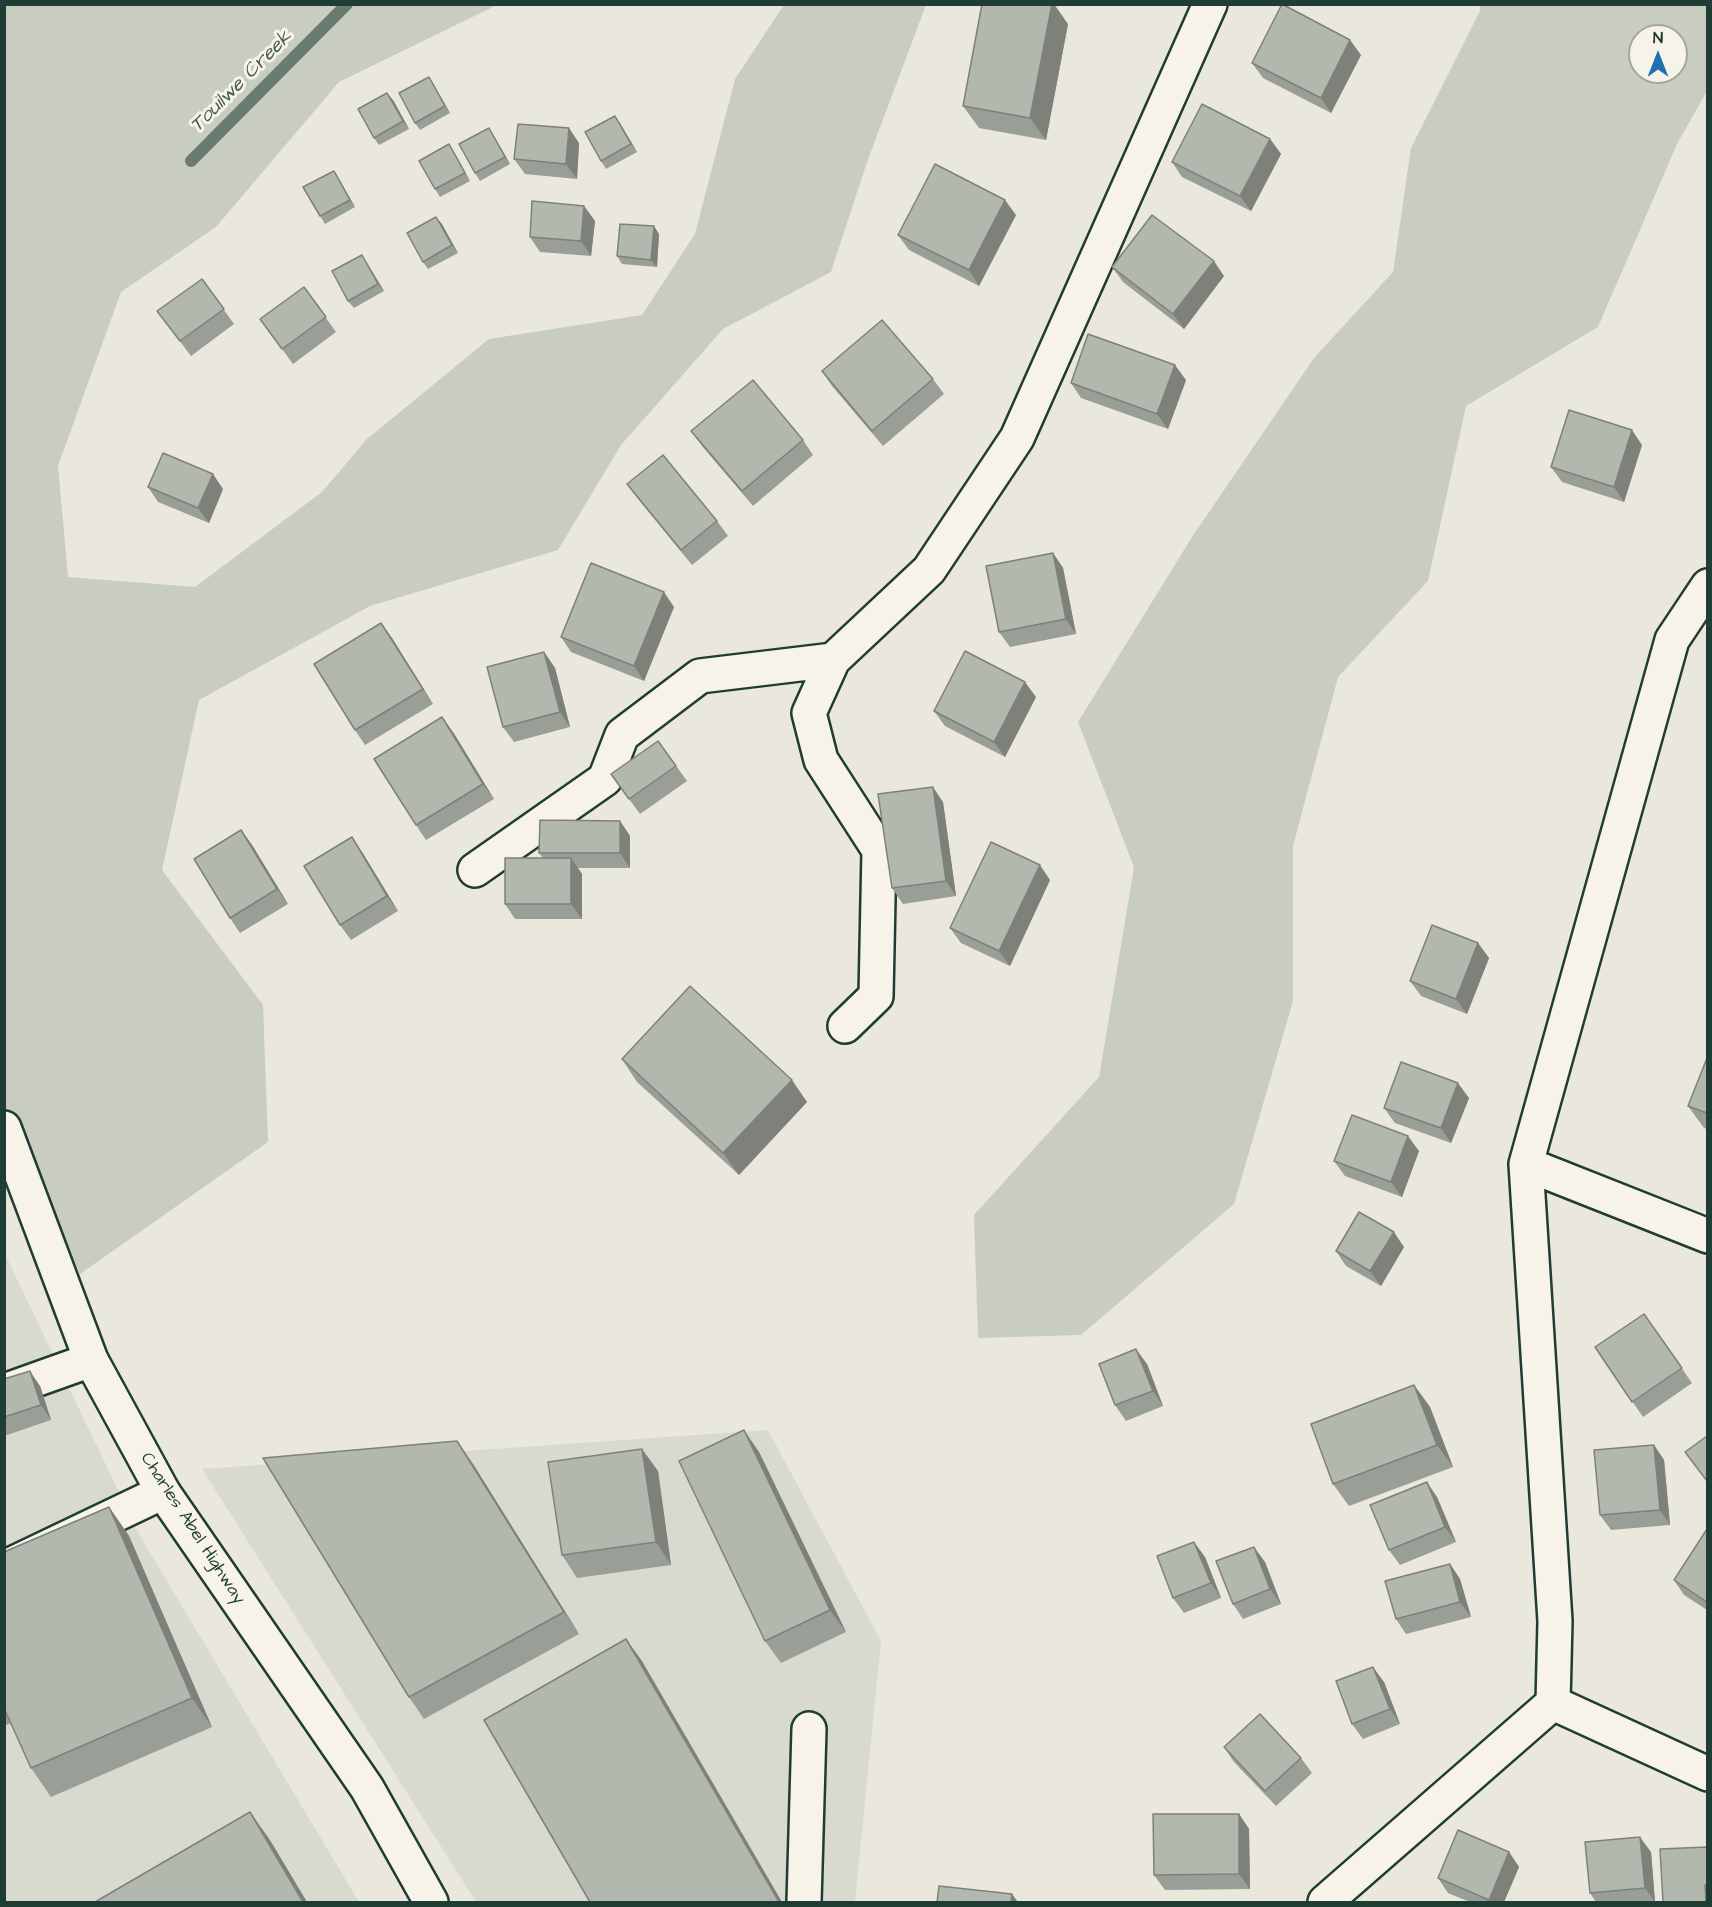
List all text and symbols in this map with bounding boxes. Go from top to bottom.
north arrow [1628,24,1688,84]
water label: Touilwe Creek [186,26,298,138]
text: N [1653,27,1663,49]
street label: Charles Abel Highway [135,1449,249,1609]

